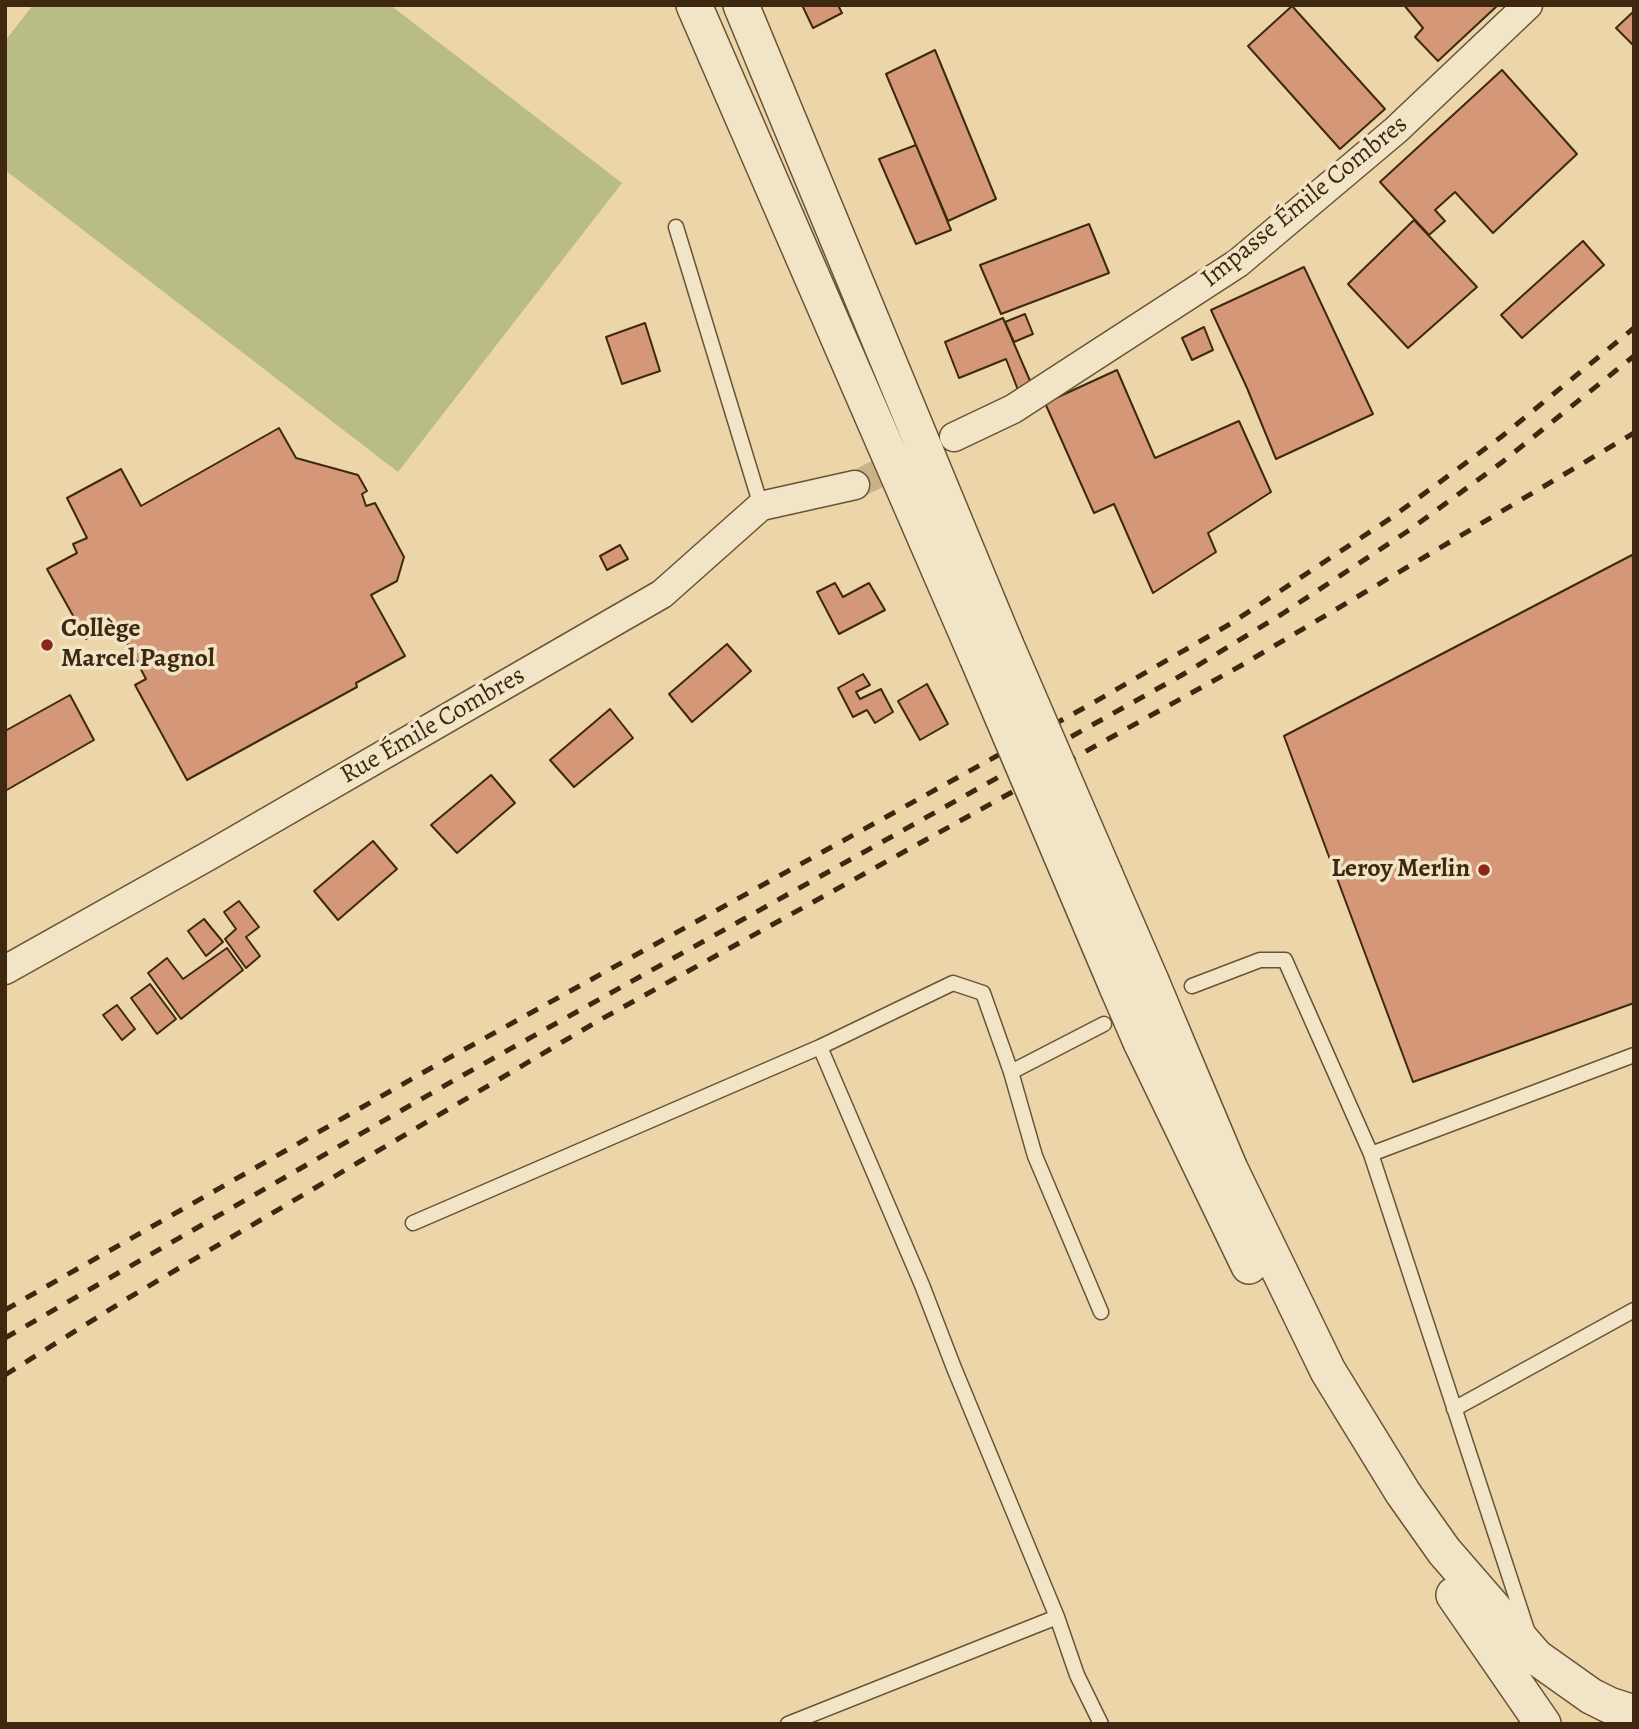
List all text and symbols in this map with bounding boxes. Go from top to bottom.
street label: Impasse Émile Combres [1196,109,1414,295]
place label: Collège Marcel Pagnol [61,614,215,676]
marker: Collège Marcel Pagnol [39,637,55,653]
street label: Rue Émile Combres [335,660,531,792]
place label: Leroy Merlin [1331,854,1470,886]
marker: Leroy Merlin [1476,862,1492,878]

